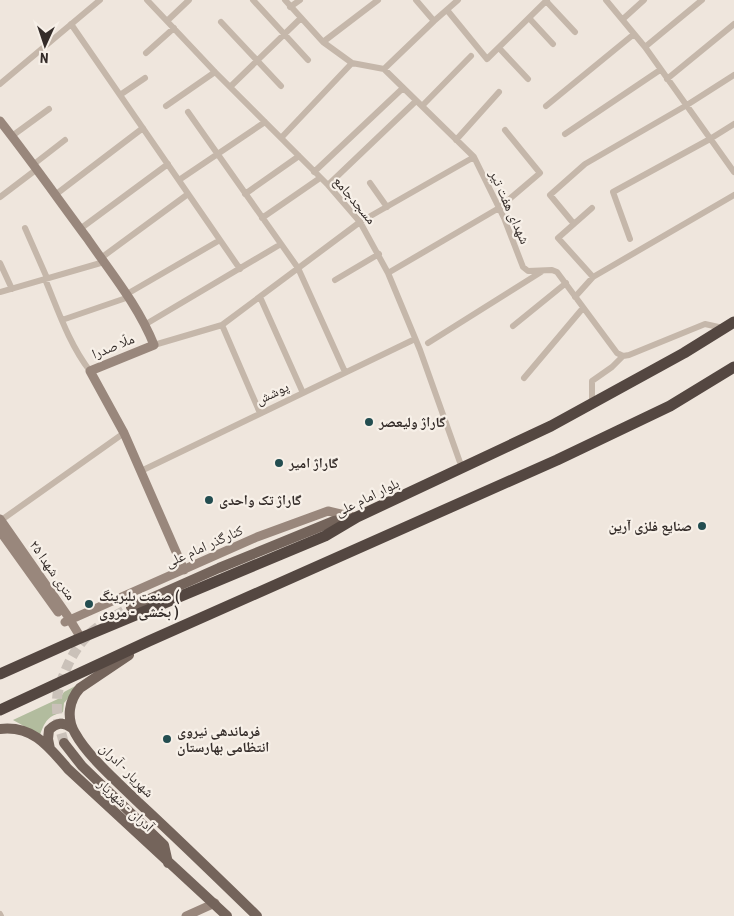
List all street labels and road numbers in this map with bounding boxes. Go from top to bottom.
street label: شهدای هفت تیر [485,167,533,247]
street label: مسجدجامع [329,173,379,228]
street label: ملّا صدرا [89,330,137,363]
street label: پوشش [253,378,292,409]
street label: بلوار امام علی [332,475,403,521]
street label: کنارگذر امام علی [163,522,246,572]
street label: ۲۵ متری شهدا [26,537,79,604]
street label: شهریار - آدران [96,740,157,801]
street label: آدران - شهریار [94,775,157,836]

